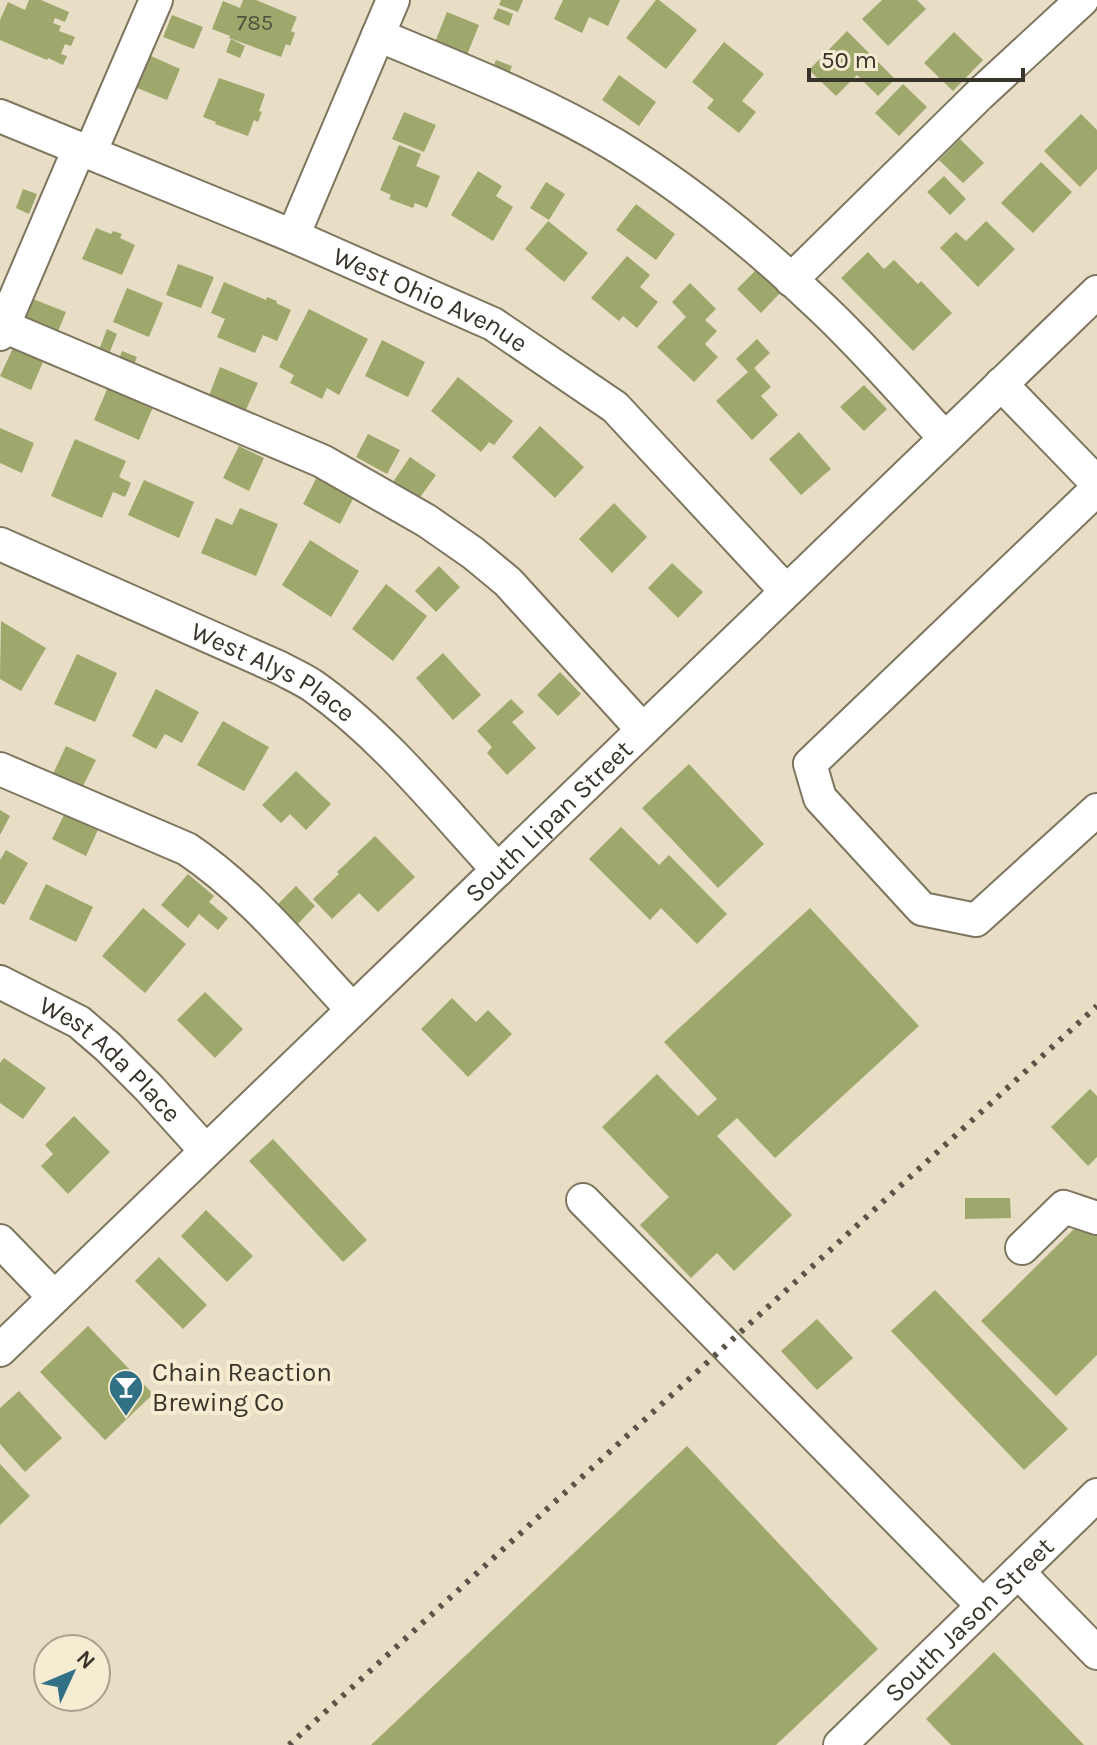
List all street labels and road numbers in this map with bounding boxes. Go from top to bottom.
street label: West Ohio Avenue [328,240,534,359]
street label: West Alys Place [186,615,362,728]
street label: South Lipan Street [459,733,639,909]
street label: West Ada Place [34,989,188,1129]
street label: South Jason Street [878,1530,1060,1708]

